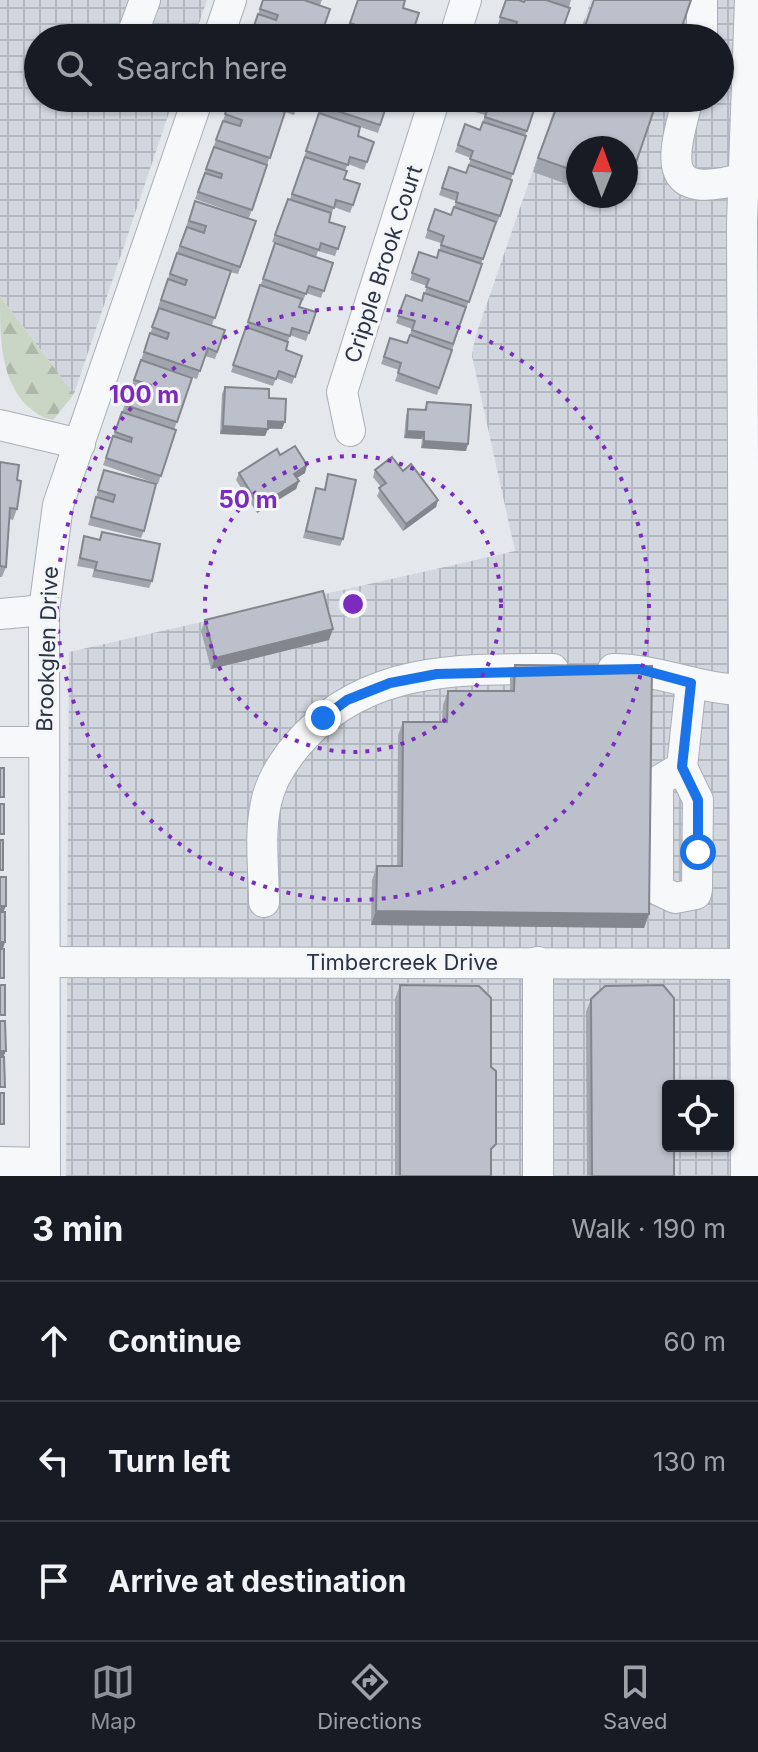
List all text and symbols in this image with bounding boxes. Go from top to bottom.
search box [24,24,734,112]
icon: search [52,46,96,90]
text: Search here [116,50,288,86]
north arrow [566,136,638,208]
street label: Cripple Brook Court [339,162,427,366]
text: 100 m [109,380,179,409]
text: 50 m [218,485,278,514]
street label: Brookglen Drive [31,566,63,732]
centre of rings [339,590,367,618]
route end [305,700,341,736]
route start [680,834,716,870]
street label: Timbercreek Drive [306,949,498,975]
map controls [662,1080,734,1152]
button: locate [662,1080,734,1152]
text: 3 min [32,1208,123,1249]
text: Walk · 190 m [571,1213,726,1244]
icon: ahead [32,1319,76,1363]
text: Continue [108,1323,242,1359]
text: 60 m [663,1326,726,1357]
icon: left [32,1439,76,1483]
text: Turn left [108,1443,230,1479]
text: 130 m [653,1446,726,1477]
icon: arrive [32,1559,76,1603]
text: Arrive at destination [108,1563,406,1599]
tab: Map [91,1660,136,1734]
tab: Directions [317,1660,422,1734]
tab: Saved [603,1660,667,1734]

